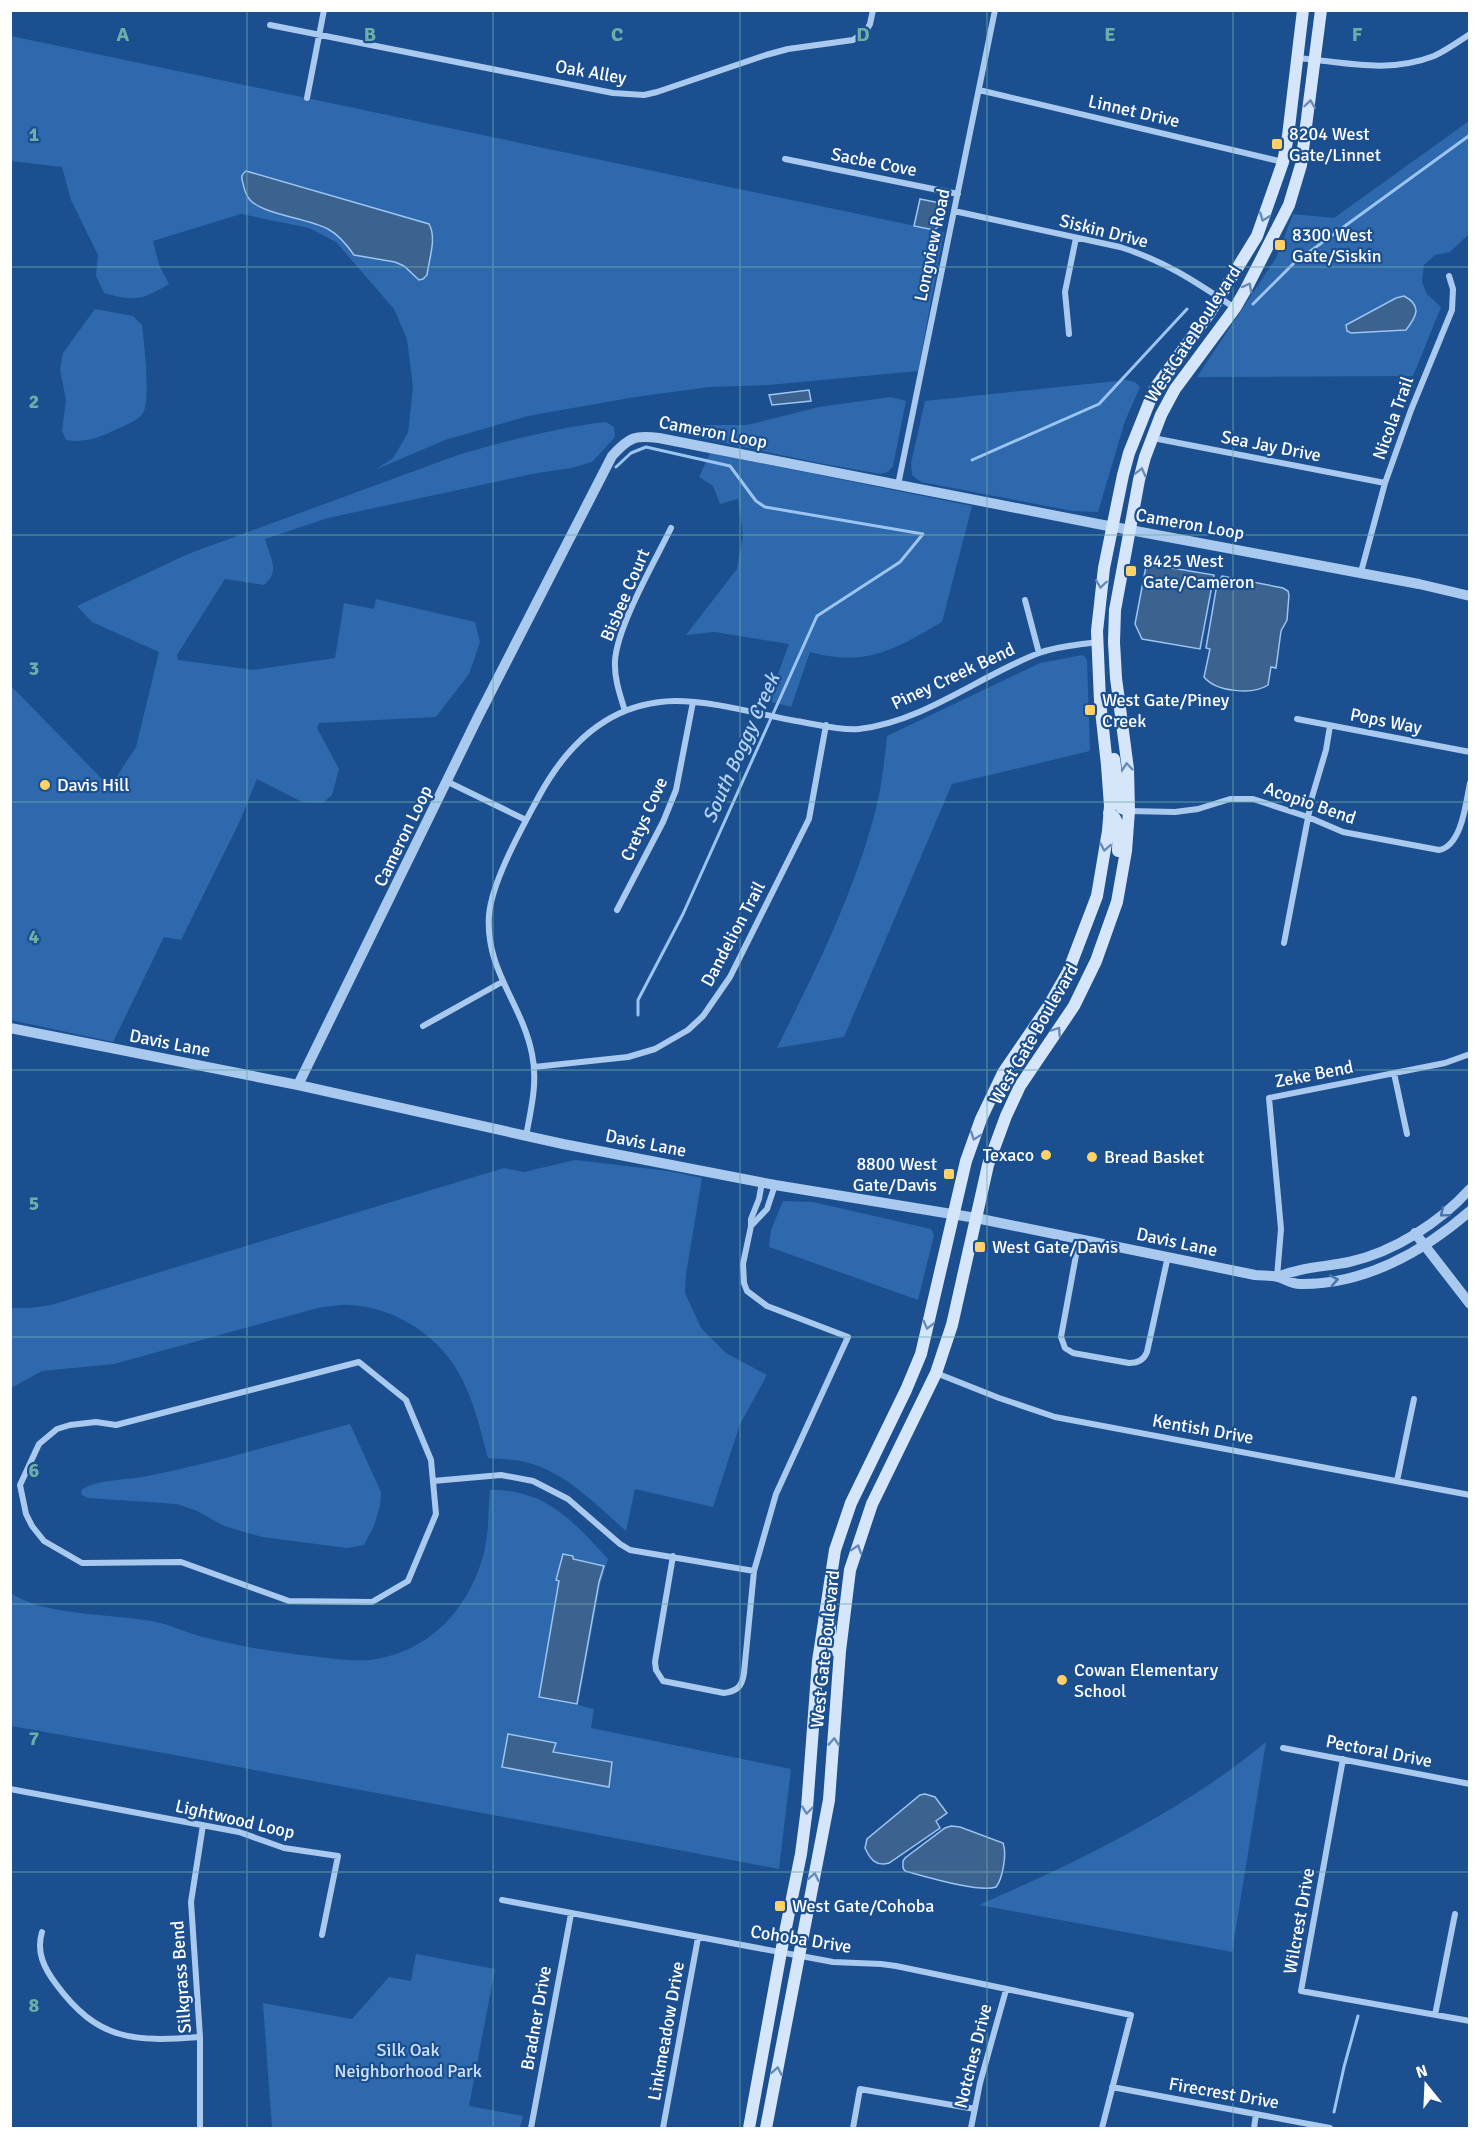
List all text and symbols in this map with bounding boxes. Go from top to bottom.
text: A [117,22,130,47]
text: B [364,22,376,47]
text: C [611,22,623,47]
text: D [856,22,870,47]
text: E [1104,22,1116,47]
text: F [1352,22,1363,47]
street label: Oak Alley [554,55,629,89]
street label: Linnet Drive [1086,90,1182,132]
one-way arrow [1303,99,1315,109]
text: 1 [29,122,40,147]
place label: 8204 West Gate/Linnet [1289,123,1381,166]
marker: 8204 West Gate/Linnet [1270,137,1284,151]
street label: Sacbe Cove [829,143,919,181]
street label: Longview Road [909,187,955,303]
street label: Siskin Drive [1057,209,1151,253]
one-way arrow [1259,212,1272,222]
place label: 8300 West Gate/Siskin [1292,224,1382,267]
marker: 8300 West Gate/Siskin [1273,238,1287,252]
street label: West Gate Boulevard [1141,261,1245,407]
one-way arrow [1240,283,1252,293]
street label: Nicola Trail [1368,373,1418,463]
text: 2 [29,389,39,414]
street label: Cameron Loop [657,411,769,453]
street label: Sea Jay Drive [1219,426,1323,466]
one-way arrow [1133,467,1146,477]
street label: Cameron Loop [1134,504,1246,544]
street label: Bisbee Court [596,545,654,645]
place label: 8425 West Gate/Cameron [1143,550,1254,593]
marker: 8425 West Gate/Cameron [1124,564,1138,578]
one-way arrow [1096,579,1108,588]
street label: Piney Creek Bend [888,638,1018,714]
text: 3 [29,656,39,681]
water label: South Boggy Creek [697,667,786,827]
place label: West Gate/Piney Creek [1102,689,1230,732]
marker: West Gate/Piney Creek [1083,703,1097,717]
street label: Pops Way [1348,703,1424,739]
one-way arrow [1121,763,1134,772]
place label: Davis Hill [57,774,129,796]
street label: Cretys Cove [616,774,672,864]
street label: Acopio Bend [1261,777,1359,829]
marker: Davis Hill [38,778,52,792]
street label: Cameron Loop [369,782,437,890]
one-way arrow [1099,841,1112,851]
street label: Dandelion Trail [696,878,770,990]
text: 4 [29,924,40,949]
street label: West Gate Boulevard [985,960,1083,1108]
street label: Davis Lane [128,1024,212,1062]
one-way arrow [1050,1027,1061,1038]
street label: Zeke Bend [1273,1056,1355,1092]
street label: Davis Lane [604,1124,688,1162]
one-way arrow [969,1130,982,1141]
place label: Texaco [983,1144,1034,1166]
place label: Bread Basket [1104,1146,1204,1168]
marker: Texaco [1039,1148,1053,1162]
marker: Bread Basket [1085,1150,1099,1164]
place label: 8800 West Gate/Davis [853,1153,937,1196]
marker: 8800 West Gate/Davis [942,1167,956,1181]
text: 5 [29,1191,39,1216]
one-way arrow [1440,1205,1451,1216]
street label: Davis Lane [1135,1223,1219,1261]
place label: West Gate/Davis [992,1236,1118,1258]
marker: West Gate/Davis [973,1240,987,1254]
one-way arrow [1328,1274,1338,1287]
one-way arrow [922,1320,935,1330]
street label: Kentish Drive [1151,1409,1255,1449]
text: 6 [29,1458,40,1483]
one-way arrow [850,1544,863,1555]
street label: West Gate Boulevard [806,1569,844,1729]
place label: Cowan Elementary School [1074,1659,1219,1702]
marker: Cowan Elementary School [1055,1673,1069,1687]
text: 7 [29,1726,40,1751]
street label: Pectoral Drive [1324,1730,1434,1772]
one-way arrow [827,1737,840,1746]
street label: Lightwood Loop [173,1795,297,1843]
one-way arrow [801,1805,813,1814]
street label: Wilcrest Drive [1279,1866,1319,1976]
one-way arrow [807,1873,820,1883]
place label: West Gate/Cohoba [792,1895,934,1917]
marker: West Gate/Cohoba [773,1899,787,1913]
street label: Silkgrass Bend [166,1920,196,2034]
street label: Cohoba Drive [749,1920,853,1958]
street label: Linkmeadow Drive [643,1960,689,2102]
street label: Bradner Drive [516,1964,556,2072]
text: 8 [29,1993,40,2018]
street label: Notches Drive [949,2001,997,2111]
park label: Silk Oak Neighborhood Park [334,2039,482,2082]
north arrow [1396,2055,1456,2115]
text: N [1413,2060,1430,2083]
one-way arrow [770,2066,783,2076]
street label: Firecrest Drive [1167,2072,1281,2114]

